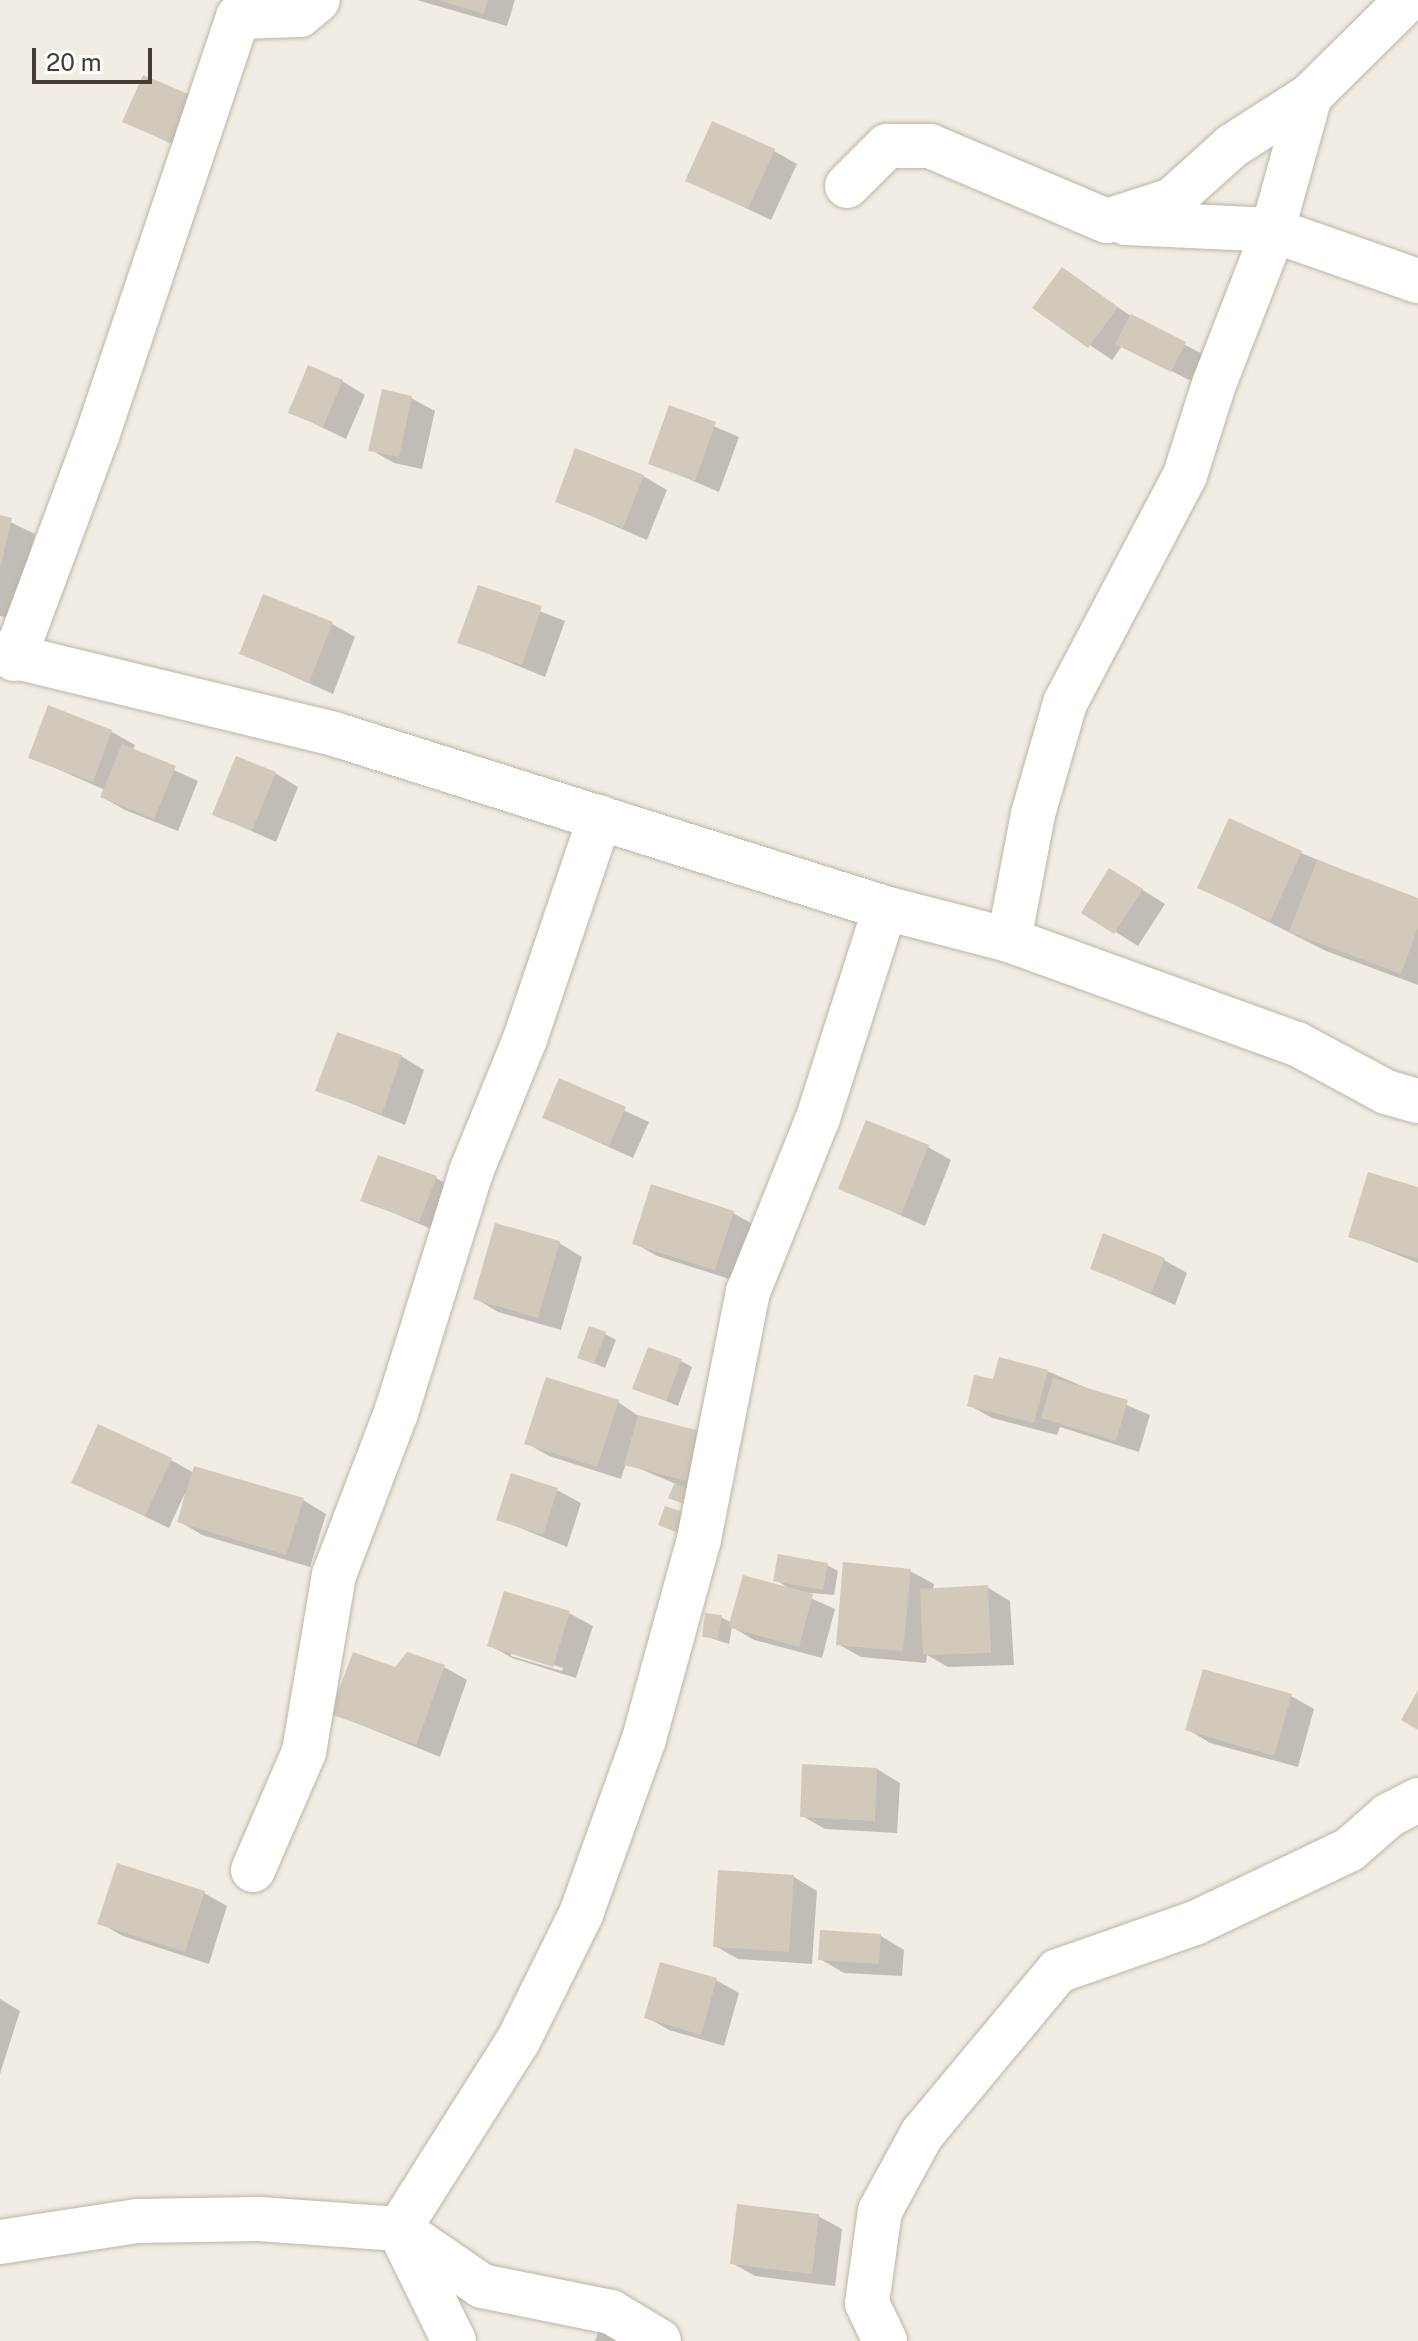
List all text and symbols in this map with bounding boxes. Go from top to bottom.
scale bar [36,32,156,82]
text: 20 m [46,48,102,76]

